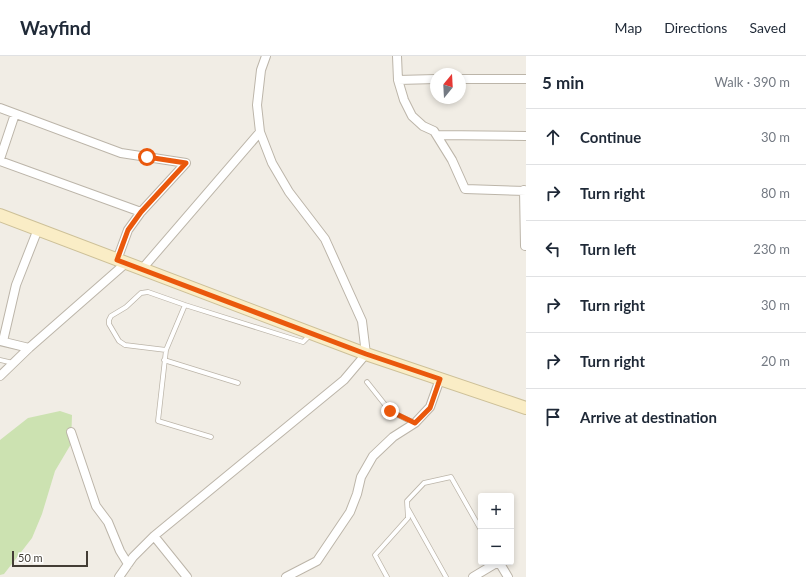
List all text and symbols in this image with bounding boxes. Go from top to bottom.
text: Wayfind [20,16,91,39]
text: Map [615,19,642,36]
text: Directions [664,19,727,36]
text: Saved [749,19,786,36]
north arrow [430,68,466,104]
text: 5 min [542,72,584,93]
text: Walk · 390 m [714,74,790,90]
icon: ahead [542,126,564,148]
text: Continue [580,128,641,146]
text: 30 m [761,129,790,145]
route start [138,148,156,166]
icon: right [542,182,564,204]
text: Turn right [580,184,645,202]
text: 80 m [761,185,790,201]
icon: left [542,238,564,260]
text: Turn left [580,240,636,258]
text: 230 m [753,241,790,257]
icon: right [542,294,564,316]
text: Turn right [580,296,645,314]
text: 30 m [761,297,790,313]
icon: right [542,350,564,372]
text: Turn right [580,352,645,370]
text: 20 m [761,353,790,369]
route end [381,402,399,420]
icon: arrive [542,406,564,428]
text: Arrive at destination [580,408,717,426]
map controls [478,493,514,565]
button: + [478,493,514,529]
button: − [478,529,514,565]
scale bar [12,549,88,568]
text: 50 m [18,551,43,564]

